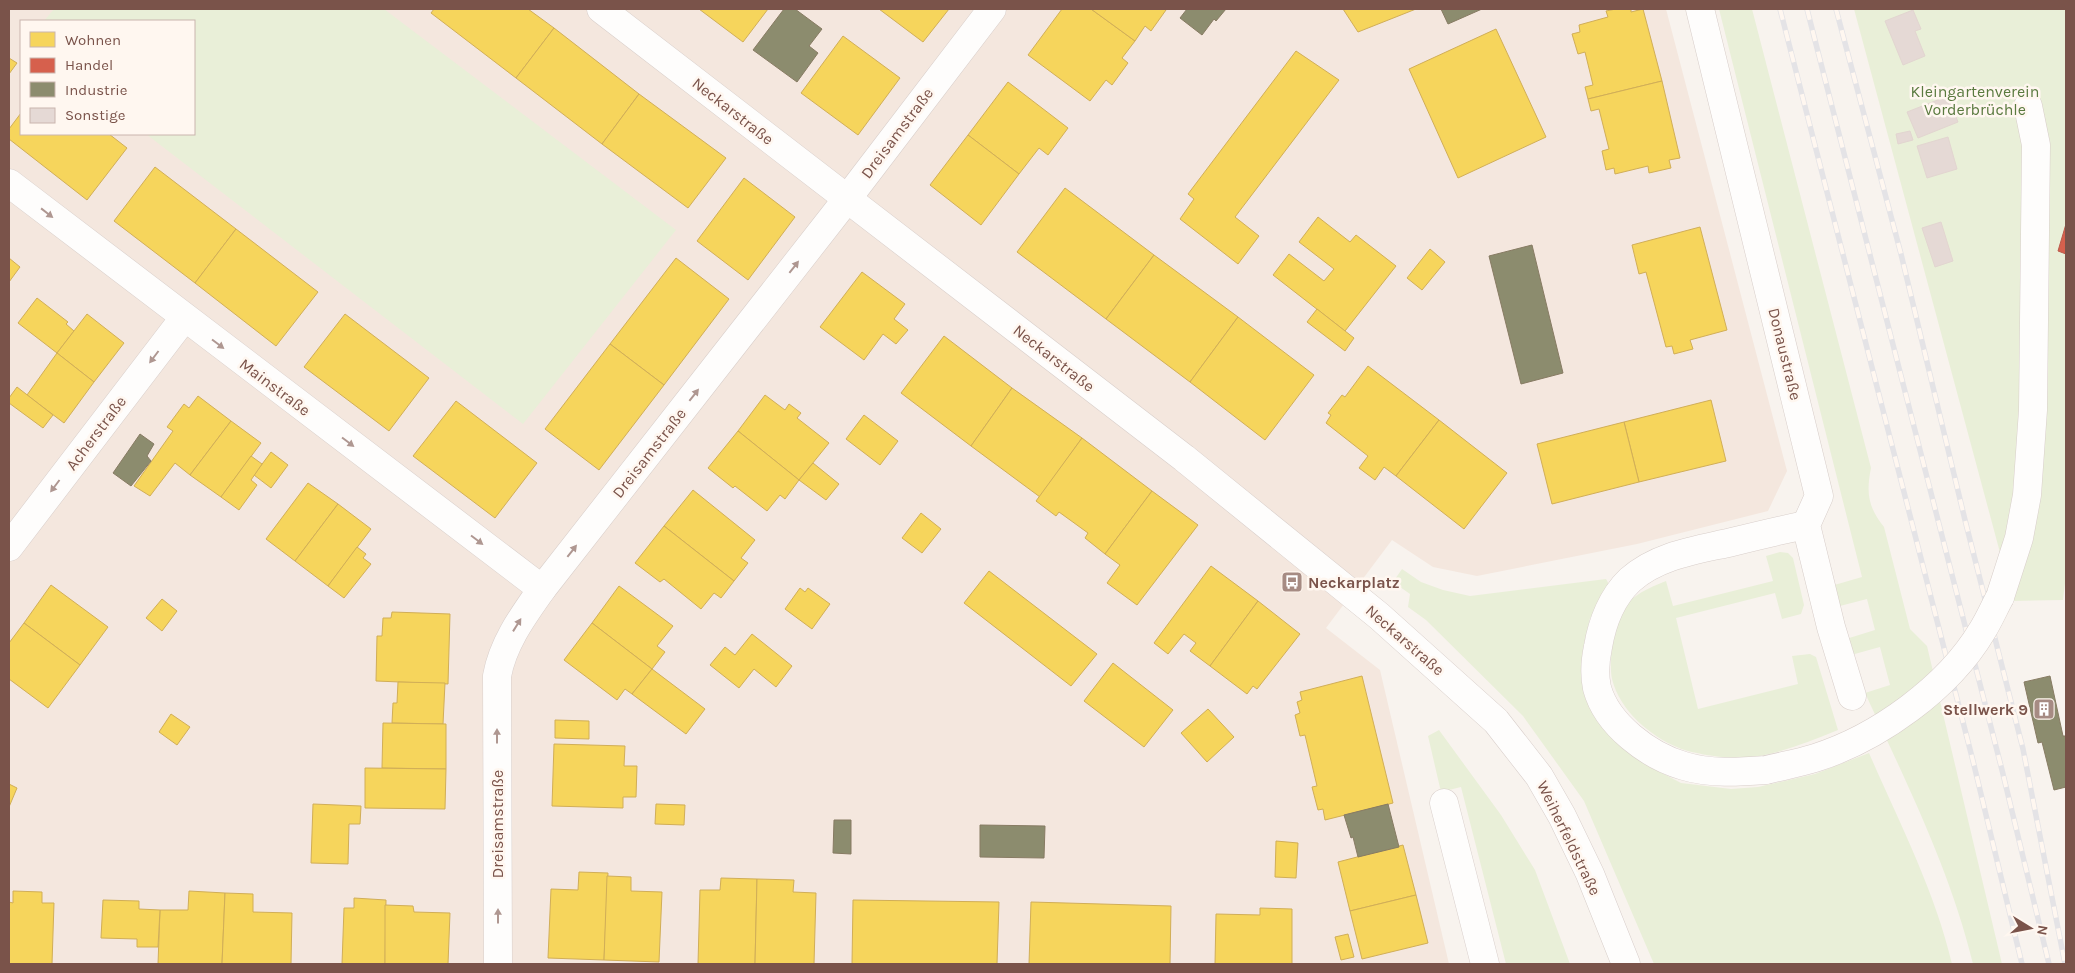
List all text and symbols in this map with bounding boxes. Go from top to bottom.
legend [20,20,195,135]
text: Wohnen [65,31,121,49]
text: Handel [65,56,113,74]
street label: Neckarstraße [689,73,777,149]
text: Industrie [65,81,127,99]
park label: Kleingartenverein Vorderbrüchle [1910,82,2040,119]
street label: Dreisamstraße [857,84,937,182]
text: Sonstige [65,106,125,124]
one-way arrow [40,208,54,218]
one-way arrow [788,261,799,274]
street label: Donaustraße [1764,306,1806,402]
street label: Neckarstraße [1010,320,1098,396]
one-way arrow [211,339,225,349]
one-way arrow [149,350,159,364]
street label: Mainstraße [236,354,314,420]
one-way arrow [688,389,699,402]
street label: Acherstraße [62,392,130,474]
street label: Dreisamstraße [608,404,690,502]
one-way arrow [341,437,355,447]
one-way arrow [50,479,61,492]
one-way arrow [470,535,484,545]
one-way arrow [567,544,577,558]
bus stop icon: Neckarplatz [1280,570,1304,594]
place label: Neckarplatz [1308,573,1400,592]
street label: Neckarstraße [1362,601,1448,679]
one-way arrow [513,618,522,631]
building icon: Stellwerk 9 [2032,697,2056,721]
place label: Stellwerk 9 [1943,700,2028,719]
one-way arrow [493,727,501,743]
street label: Dreisamstraße [488,770,507,878]
street label: Weiherfeldstraße [1533,778,1605,898]
north arrow [2005,903,2055,953]
one-way arrow [494,907,502,923]
text: N [2033,924,2052,937]

